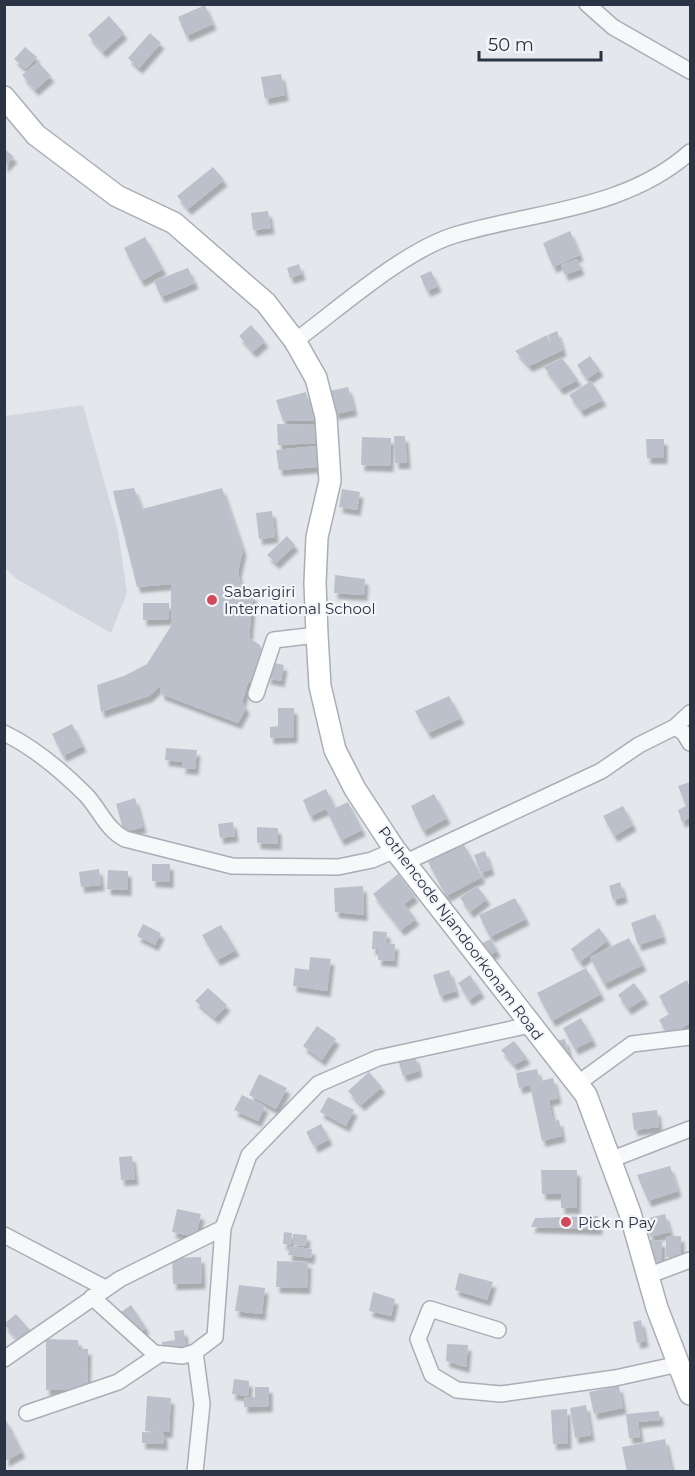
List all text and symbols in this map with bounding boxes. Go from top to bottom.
scale bar [479,24,600,62]
text: 50 m [488,34,534,56]
place label: Sabarigiri International School [224,582,375,618]
marker: Sabarigiri International School [205,593,219,607]
street label: Pothencode Njandoorkonam Road [374,822,548,1044]
place label: Pick n Pay [578,1213,656,1232]
marker: Pick n Pay [559,1215,573,1229]

